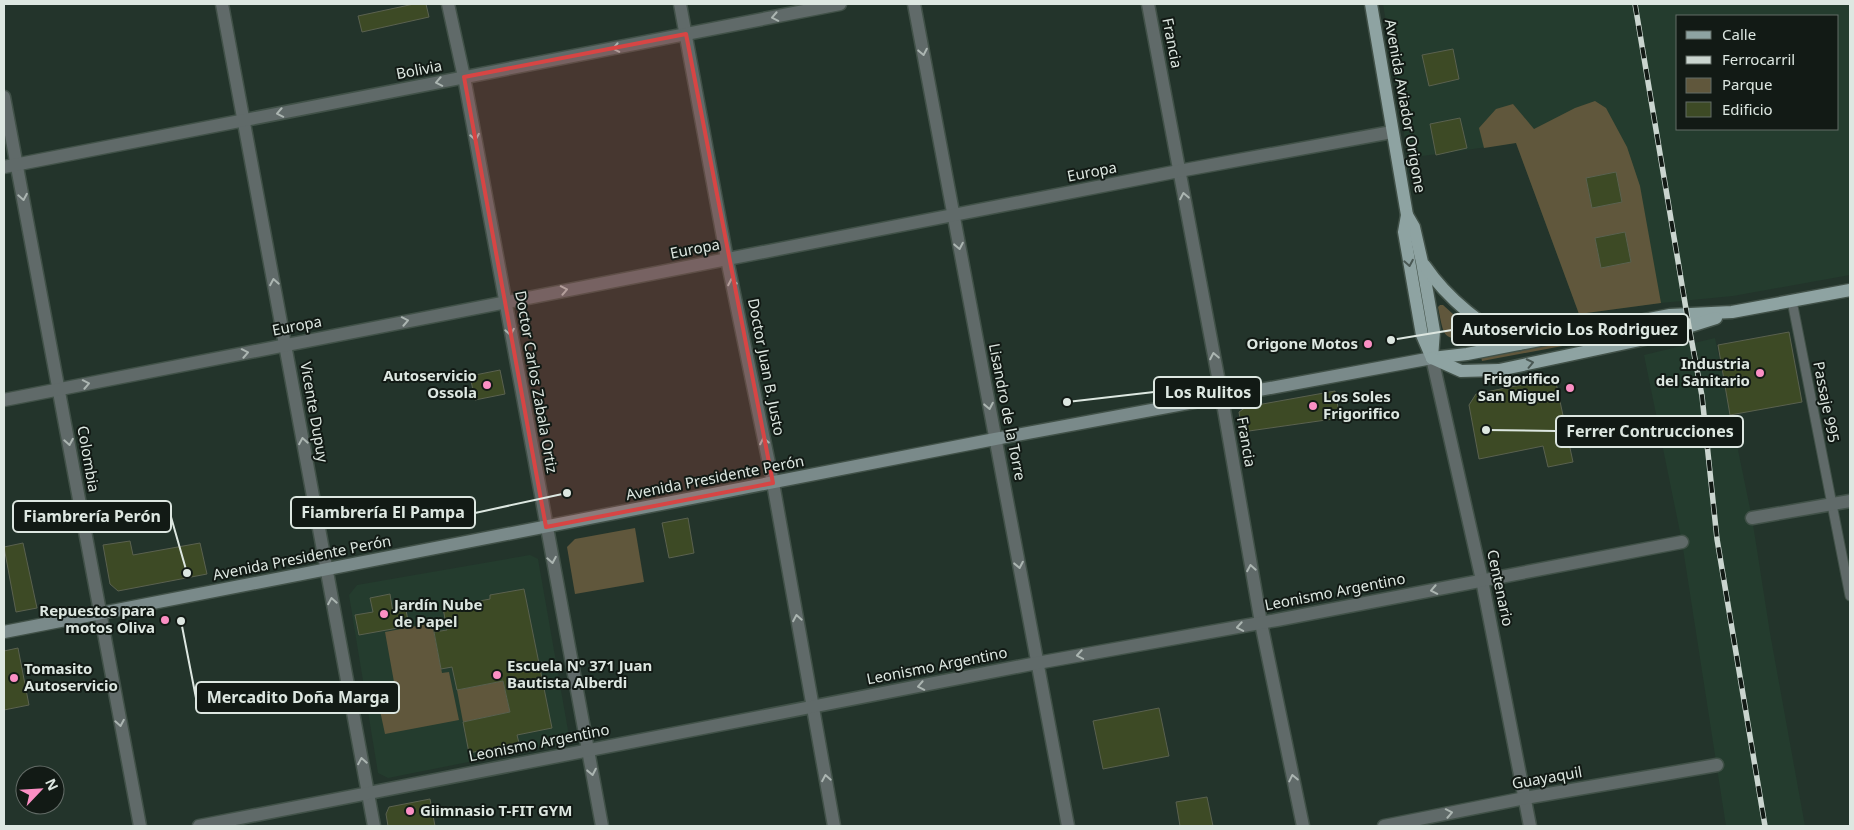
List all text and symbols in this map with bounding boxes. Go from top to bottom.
one-way arrow [771,11,780,21]
legend [1676,15,1839,130]
street label: Francia [1158,16,1188,70]
street label: Avenida Aviador Origone [1381,17,1431,194]
text: Calle [1722,24,1756,44]
one-way arrow [611,42,620,52]
one-way arrow [918,47,928,56]
text: Ferrocarril [1722,49,1795,69]
street label: Bolivia [394,55,444,83]
text: Parque [1722,74,1772,94]
one-way arrow [435,76,444,87]
text: Edificio [1722,99,1773,119]
one-way arrow [275,108,284,118]
one-way arrow [469,133,479,142]
street label: Europa [1065,156,1118,186]
one-way arrow [18,192,28,201]
one-way arrow [1180,192,1190,200]
street label: Europa [668,233,721,263]
one-way arrow [954,241,964,250]
one-way arrow [1404,258,1414,267]
one-way arrow [269,277,279,286]
one-way arrow [727,278,738,286]
one-way arrow [560,286,569,296]
street label: Doctor Carlos Zabala Ortiz [511,289,563,475]
street label: Doctor Juan B. Justo [744,297,790,437]
street label: Europa [270,310,323,340]
callout: Autoservicio Los Rodriguez [1452,314,1688,345]
one-way arrow [400,317,409,327]
text: Autoservicio Los Rodriguez [1462,318,1678,340]
one-way arrow [505,327,515,336]
place label: Origone Motos [1247,333,1358,353]
marker: Origone Motos [1362,338,1374,350]
street label: Lisandro de la Torre [985,341,1031,482]
one-way arrow [241,348,250,358]
one-way arrow [1210,351,1220,360]
place label: Industria del Sanitario [1656,353,1750,390]
one-way arrow [1526,358,1535,369]
street label: Vicente Dupuy [296,360,334,464]
street label: Passaje 995 [1809,360,1845,444]
place label: Autoservicio Ossola [383,365,477,402]
marker: Industria del Sanitario [1754,367,1766,379]
place label: Frigorifico San Miguel [1478,368,1560,405]
callout: Los Rulitos [1154,377,1261,408]
one-way arrow [82,379,90,390]
marker: Autoservicio Ossola [481,379,493,391]
text: Los Rulitos [1165,381,1251,403]
marker: Frigorifico San Miguel [1564,382,1576,394]
place label: Los Soles Frigorifico [1323,386,1400,423]
marker: Los Soles Frigorifico [1307,400,1319,412]
one-way arrow [984,401,994,410]
street label: Francia [1233,415,1261,469]
callout: Ferrer Contrucciones [1556,416,1743,447]
text: Ferrer Contrucciones [1566,420,1734,442]
street label: Colombia [73,424,105,494]
one-way arrow [299,437,309,446]
one-way arrow [760,437,770,446]
one-way arrow [63,438,73,447]
street label: Avenida Presidente Perón [624,450,806,504]
callout: Fiambrería El Pampa [291,497,475,528]
callout: Fiambrería Perón [13,501,171,532]
text: Fiambrería El Pampa [301,501,465,523]
text: Fiambrería Perón [23,505,161,527]
street label: Avenida Presidente Perón [211,530,393,584]
street label: Centenario [1483,548,1519,628]
one-way arrow [547,556,557,565]
one-way arrow [1013,561,1023,570]
one-way arrow [1247,563,1257,572]
street label: Leonismo Argentino [1263,568,1407,614]
one-way arrow [1430,584,1439,594]
place label: Jardín Nube de Papel [392,594,482,631]
one-way arrow [328,597,338,606]
place label: Repuestos para motos Oliva [39,600,155,637]
marker: Jardín Nube de Papel [378,608,390,620]
marker: Repuestos para motos Oliva [159,614,171,626]
one-way arrow [793,614,803,623]
one-way arrow [1236,621,1245,631]
street label: Leonismo Argentino [865,642,1009,688]
one-way arrow [1076,650,1085,660]
place label: Escuela N° 371 Juan Bautista Alberdi [507,655,652,692]
place label: Tomasito Autoservicio [24,658,118,695]
marker: Escuela N° 371 Juan Bautista Alberdi [491,669,503,681]
marker: Tomasito Autoservicio [8,672,20,684]
one-way arrow [916,680,925,690]
callout: Mercadito Doña Marga [196,682,399,713]
text: Mercadito Doña Marga [207,686,389,708]
one-way arrow [115,718,125,727]
street label: Leonismo Argentino [467,719,611,765]
one-way arrow [357,757,367,766]
street label: Guayaquil [1510,761,1583,793]
north arrow [15,765,65,815]
one-way arrow [586,767,596,776]
one-way arrow [821,774,831,783]
one-way arrow [1288,774,1298,783]
text: N [41,775,63,793]
place label: Giimnasio T-FIT GYM [420,800,572,820]
marker: Giimnasio T-FIT GYM [404,805,416,817]
one-way arrow [1444,809,1453,819]

